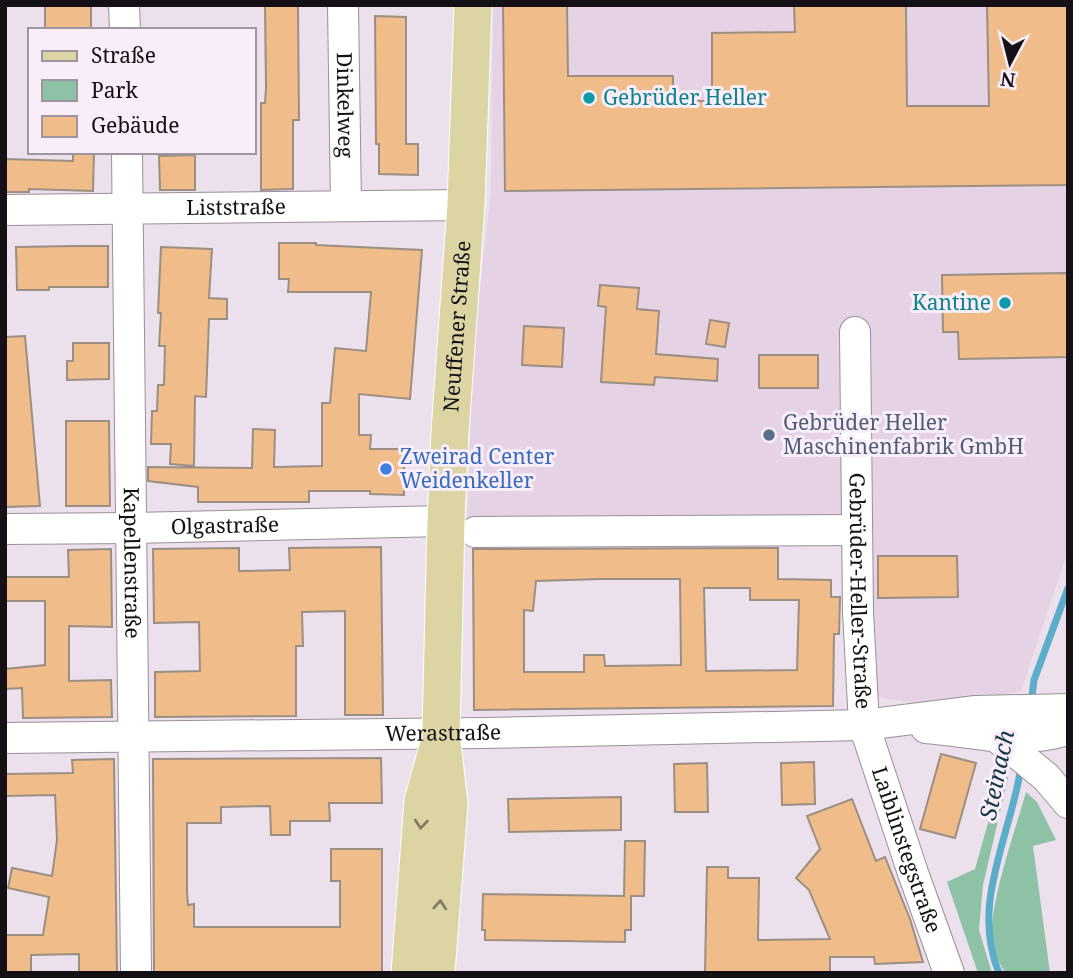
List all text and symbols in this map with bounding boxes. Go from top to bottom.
legend [28,28,256,154]
north arrow [975,28,1045,98]
text: Straße [91,41,156,69]
street label: Dinkelweg [331,52,360,159]
text: N [999,66,1017,94]
text: Park [91,76,138,104]
place label: Gebrüder Heller [603,83,767,111]
marker: Gebrüder Heller [581,90,597,106]
text: Gebäude [91,111,179,139]
street label: Liststraße [186,192,286,221]
street label: Neuffener Straße [436,240,476,413]
place label: Kantine [912,288,991,316]
marker: Kantine [997,295,1013,311]
place label: Gebrüder Heller Maschinenfabrik GmbH [783,408,1024,460]
marker: Gebrüder Heller Maschinenfabrik GmbH [761,427,777,443]
place label: Zweirad Center Weidenkeller [400,442,554,494]
marker: Zweirad Center Weidenkeller [378,461,394,477]
street label: Gebrüder-Heller-Straße [844,473,878,710]
street label: Kapellenstraße [118,487,147,639]
street label: Olgastraße [171,510,279,540]
street label: Werastraße [385,718,501,747]
water label: Steinach [971,727,1021,823]
street label: Laiblinstegstraße [866,763,948,937]
one-way arrow [414,819,429,830]
one-way arrow [432,899,447,910]

